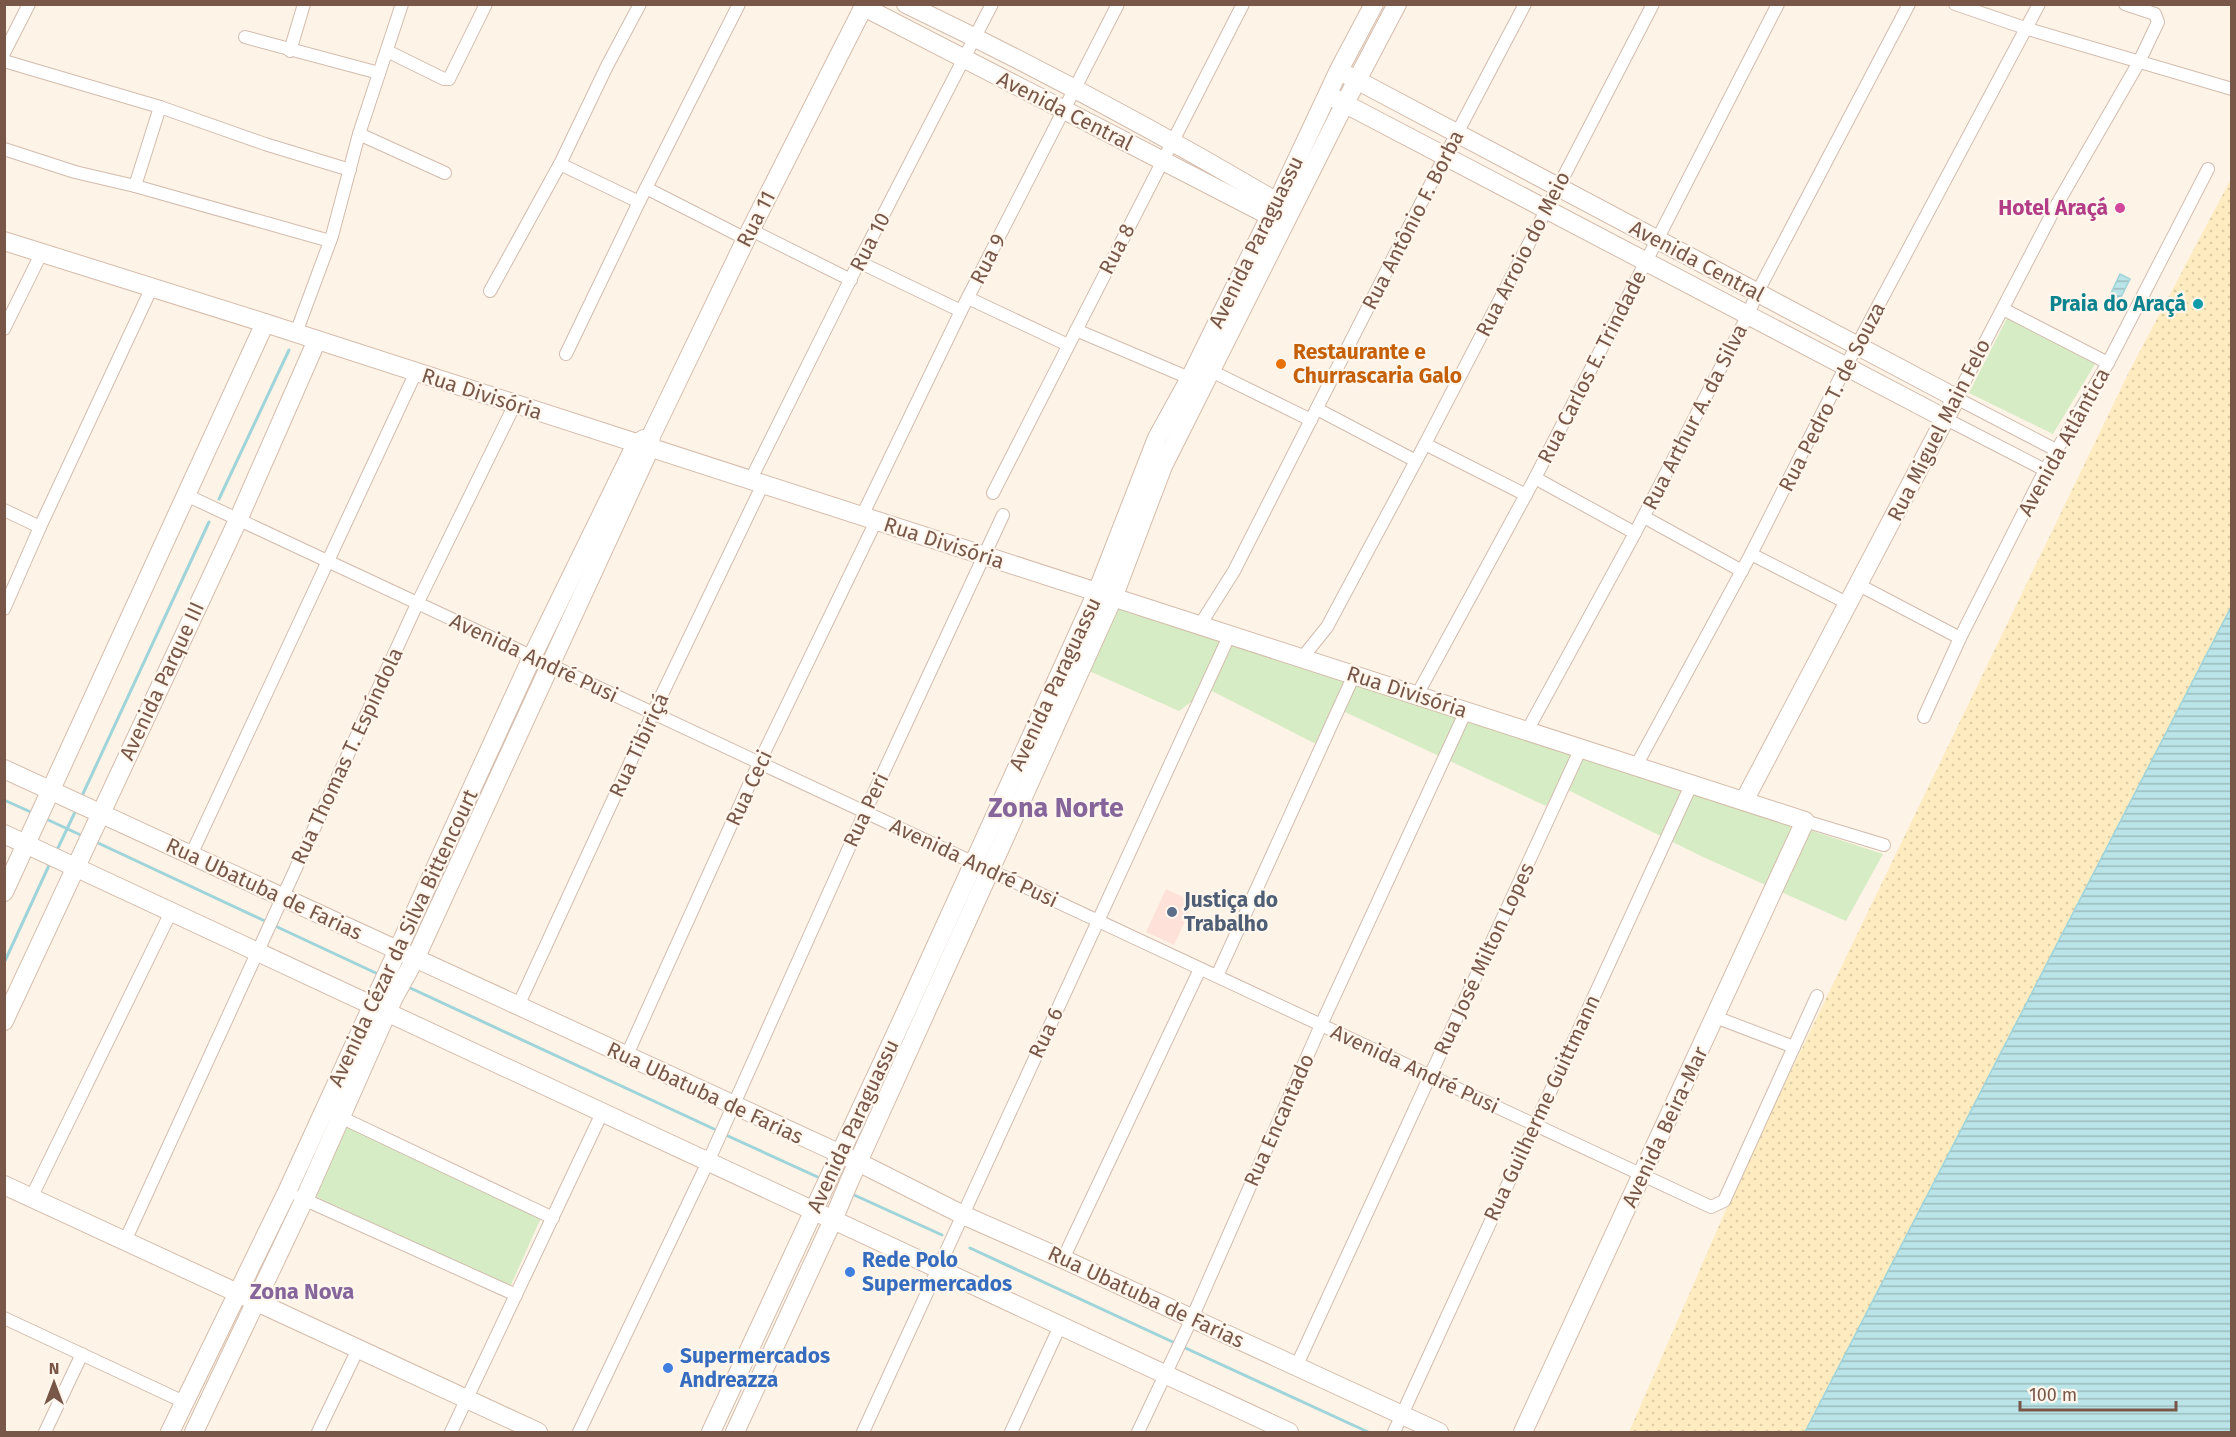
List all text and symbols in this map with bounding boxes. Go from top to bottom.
street label: Avenida Central [993,66,1137,156]
street label: Rua Antônio F. Borba [1356,126,1470,314]
street label: Avenida Paraguassu [1203,152,1309,332]
street label: Rua Arroio do Meio [1470,167,1576,341]
street label: Rua 11 [731,186,781,252]
place label: Hotel Araçá [1998,195,2108,221]
marker: Hotel Araçá [2113,201,2127,215]
street label: Rua 10 [844,208,896,276]
street label: Avenida Central [1625,215,1769,307]
street label: Rua 8 [1093,219,1141,279]
street label: Rua 9 [964,230,1012,288]
street label: Rua Carlos E. Trindade [1532,266,1652,468]
place label: Praia do Araçá [2049,291,2186,317]
marker: Praia do Araçá [2191,297,2205,311]
street label: Rua Pedro T. de Souza [1773,298,1891,496]
street label: Rua Arthur A. da Silva [1637,320,1753,514]
street label: Rua Miguel Main Felo [1882,334,1996,526]
place label: Restaurante e Churrascaria Galo [1293,339,1462,389]
marker: Restaurante e Churrascaria Galo [1274,357,1288,371]
street label: Rua Divisória [418,362,546,426]
street label: Avenida Atlântica [2013,363,2115,521]
street label: Rua Divisória [880,511,1008,575]
street label: Avenida Paraguassu [1003,593,1107,775]
street label: Avenida Parque III [114,598,210,764]
street label: Avenida André Pusi [446,608,622,708]
street label: Rua Thomas T. Espíndola [285,644,409,868]
street label: Rua Divisória [1343,660,1471,724]
street label: Rua Tibiriçá [603,689,675,801]
street label: Rua Ceci [720,746,778,830]
street label: Rua Peri [838,769,894,851]
street label: Avenida Cézar da Silva Bittencourt [323,785,484,1091]
district label: Zona Norte [988,792,1124,824]
street label: Avenida André Pusi [886,813,1062,913]
street label: Rua Ubatuba de Farias [162,832,366,946]
street label: Rua José Milton Lopes [1428,859,1540,1059]
place label: Justiça do Trabalho [1183,887,1278,937]
marker: Justiça do Trabalho [1165,905,1179,919]
street label: Rua Guilherme Guittmann [1478,991,1606,1225]
street label: Rua 6 [1023,1003,1069,1063]
street label: Avenida André Pusi [1327,1019,1503,1119]
street label: Avenida Paraguassu [801,1035,905,1217]
street label: Rua Ubatuba de Farias [603,1036,807,1150]
street label: Avenida Beira-Mar [1616,1042,1714,1212]
street label: Rua Encantado [1238,1050,1320,1190]
street label: Rua Ubatuba de Farias [1044,1240,1248,1354]
place label: Rede Polo Supermercados [862,1247,1012,1297]
marker: Rede Polo Supermercados [843,1265,857,1279]
district label: Zona Nova [250,1278,354,1305]
place label: Supermercados Andreazza [679,1343,830,1393]
north arrow [24,1353,84,1413]
text: N [49,1359,59,1378]
marker: Supermercados Andreazza [661,1361,675,1375]
scale bar [2020,1374,2176,1412]
text: 100 m [2029,1384,2077,1406]

